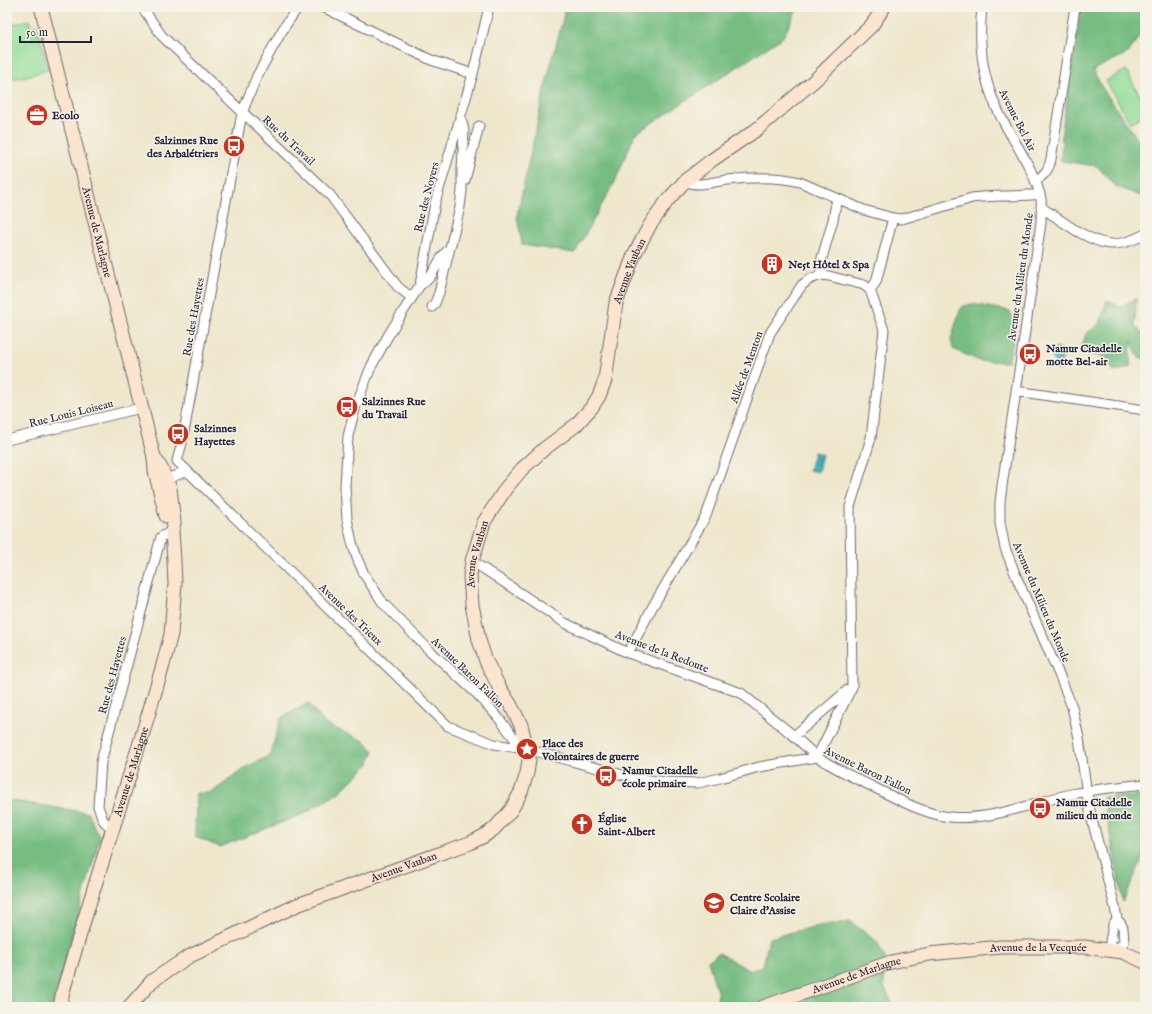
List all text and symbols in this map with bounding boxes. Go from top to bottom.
scale bar [20,18,91,44]
text: 50 m [26,25,48,40]
street label: Avenue Bel Air [995,86,1039,154]
office icon: Ecolo [24,102,50,128]
place label: Ecolo [52,109,79,123]
street label: Rue du Travail [259,113,318,169]
bus stop icon: Salzinnes Rue des Arbalétriers [221,133,247,159]
place label: Salzinnes Rue des Arbalétriers [147,134,218,161]
street label: Rue des Noyers [411,161,442,234]
street label: Avenue de Marlagne [78,184,115,279]
street label: Avenue du Milieu du Monde [1005,212,1037,343]
street label: Avenue Vauban [610,236,650,307]
building icon: Ne5t Hôtel & Spa [759,251,785,277]
place label: Ne5t Hôtel & Spa [787,258,869,272]
street label: Rue des Hayettes [180,277,208,358]
street label: Allée de Menton [727,329,767,406]
bus stop icon: Namur Citadelle motte Bel-air [1017,341,1043,367]
place label: Namur Citadelle motte Bel-air [1045,342,1122,369]
bus stop icon: Salzinnes Rue du Travail [334,394,360,420]
place label: Salzinnes Rue du Travail [362,395,426,422]
street label: Rue Louis Loiseau [28,397,115,431]
bus stop icon: Salzinnes Hayettes [165,421,191,447]
place label: Salzinnes Hayettes [194,422,236,449]
street label: Avenue Vauban [464,519,492,590]
street label: Avenue du Milieu du Monde [1009,539,1073,665]
street label: Avenue des Trieux [315,580,386,649]
street label: Avenue de la Redoute [612,627,710,676]
street label: Avenue Baron Fallon [427,634,507,711]
street label: Rue des Hayettes [96,635,130,715]
street label: Avenue de Marlagne [111,725,152,819]
place icon: Place des Volontaires de guerre [514,736,540,762]
place label: Place des Volontaires de guerre [541,737,639,764]
street label: Avenue Baron Fallon [821,743,914,798]
bus stop icon: Namur Citadelle école primaire [593,763,619,789]
place label: Namur Citadelle école primaire [621,764,698,791]
bus stop icon: Namur Citadelle milieu du monde [1027,795,1053,821]
place label: Namur Citadelle milieu du monde [1055,796,1132,823]
church icon: Église Saint-Albert [569,811,595,837]
place label: Église Saint-Albert [598,811,655,839]
street label: Avenue Vauban [368,849,439,886]
school or university icon: Centre Scolaire Claire d'Assise [701,890,727,916]
place label: Centre Scolaire Claire d'Assise [730,891,800,918]
street label: Avenue de la Vecquée [988,941,1088,956]
street label: Avenue de Marlagne [809,954,902,998]

